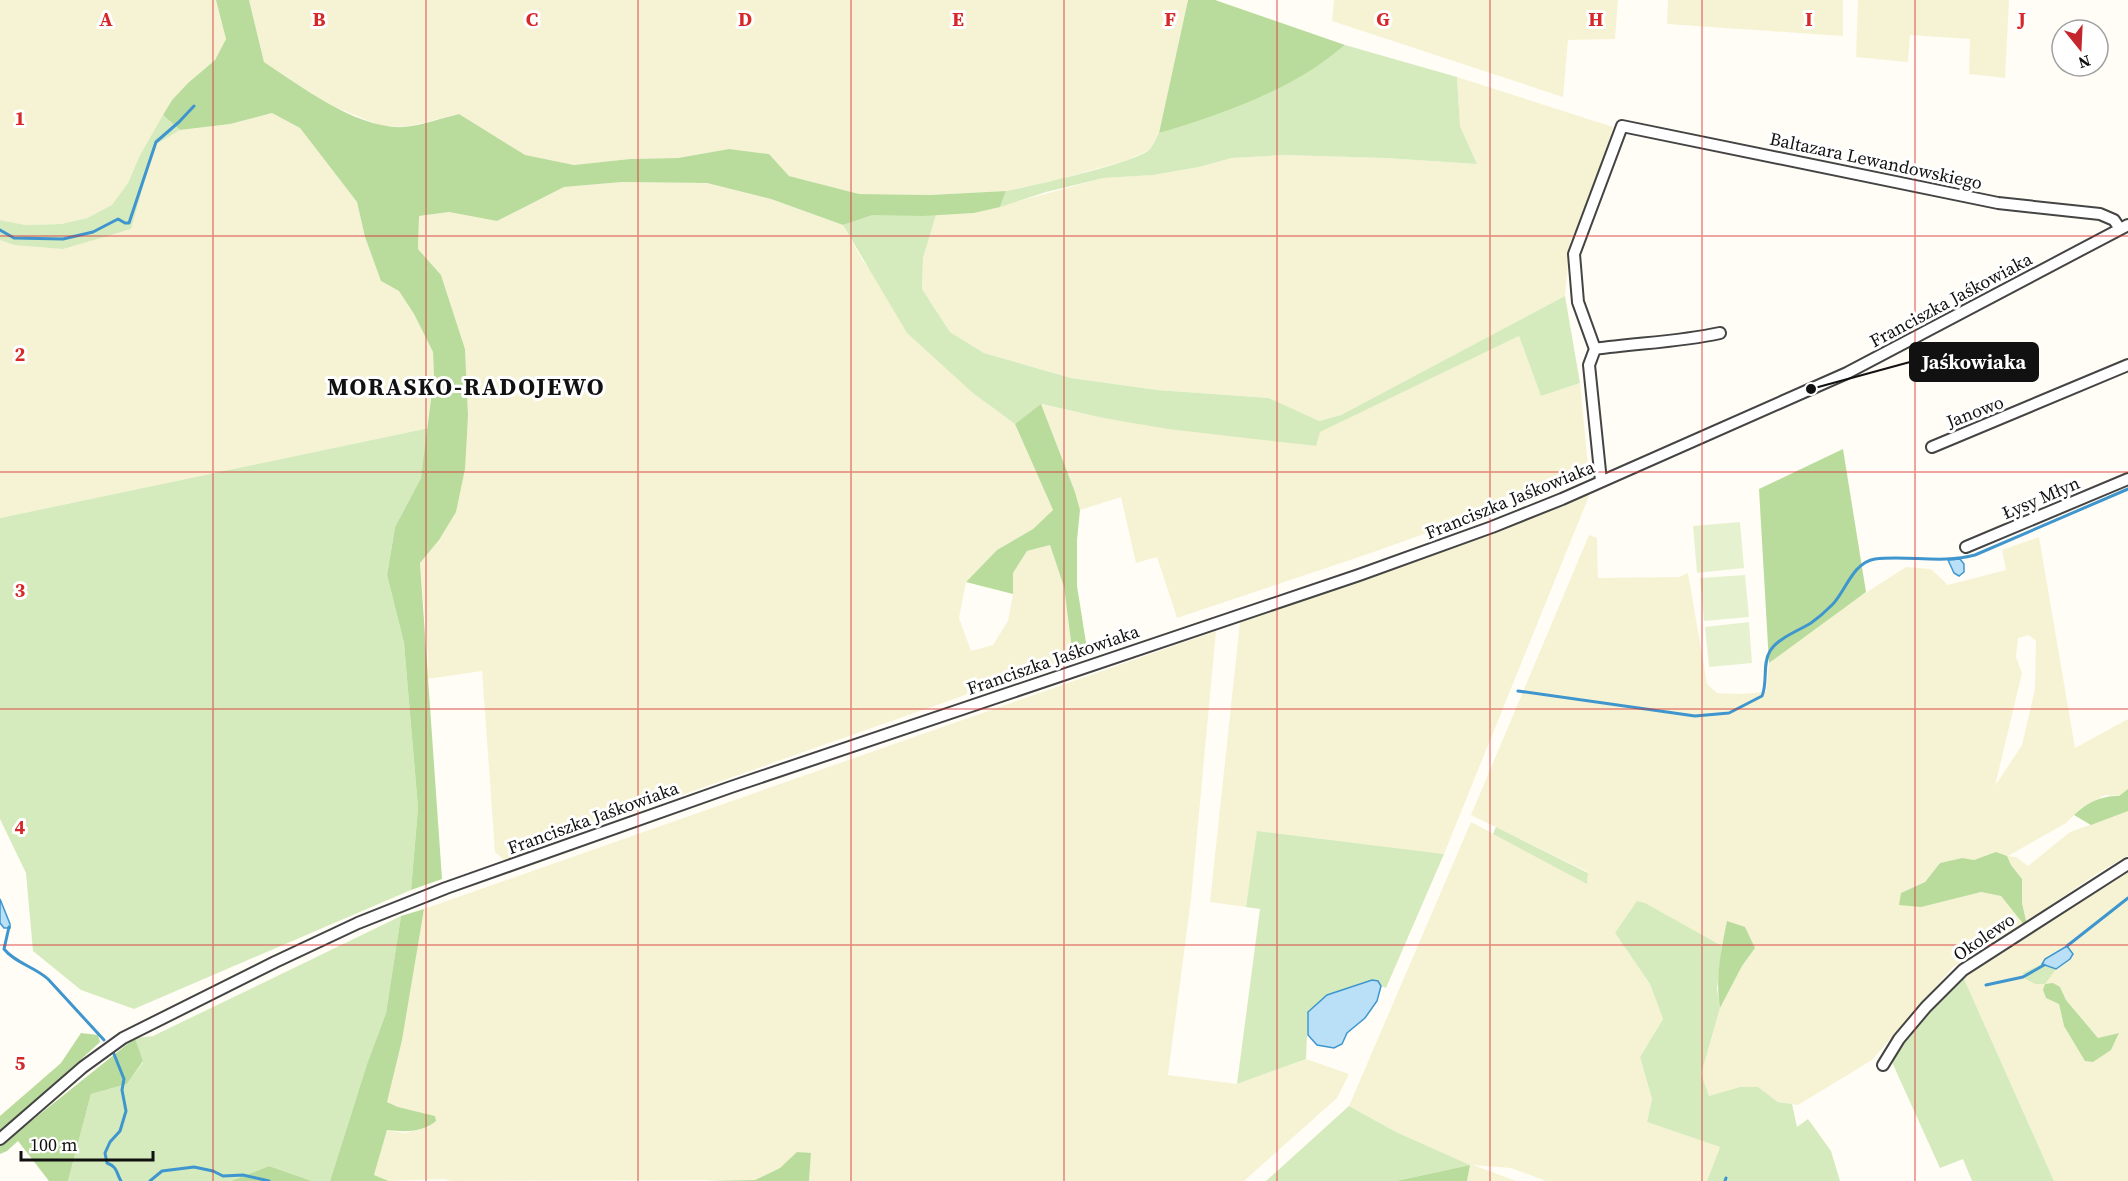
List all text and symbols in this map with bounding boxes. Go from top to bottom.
text: A [99,5,113,33]
text: B [312,5,326,33]
text: C [526,5,538,33]
text: D [738,5,752,33]
text: E [952,5,964,33]
text: F [1164,5,1176,33]
text: G [1376,5,1390,33]
text: H [1588,5,1604,33]
text: I [1805,5,1813,33]
text: J [2016,5,2026,33]
north arrow [2050,18,2110,78]
text: N [2075,50,2094,75]
text: 1 [15,104,25,132]
street label: Baltazara Lewandowskiego [1767,126,1985,195]
street label: Franciszka Jaśkowiaka [1865,246,2037,353]
text: 2 [15,340,26,368]
callout: Jaśkowiaka [1910,343,2038,381]
text: Jaśkowiaka [1920,348,2027,376]
district label: MORASKO-RADOJEWO [327,370,605,403]
street label: Janowo [1942,389,2007,434]
street label: Franciszka Jaśkowiaka [1421,454,1599,545]
street label: Łysy Młyn [1998,470,2083,525]
text: 3 [15,576,26,604]
street label: Franciszka Jaśkowiaka [963,618,1143,701]
street label: Franciszka Jaśkowiaka [504,775,683,860]
text: 4 [15,813,26,841]
street label: Okolewo [1948,907,2020,966]
text: 5 [15,1049,26,1077]
scale bar [21,1124,153,1162]
text: 100 m [30,1132,77,1157]

